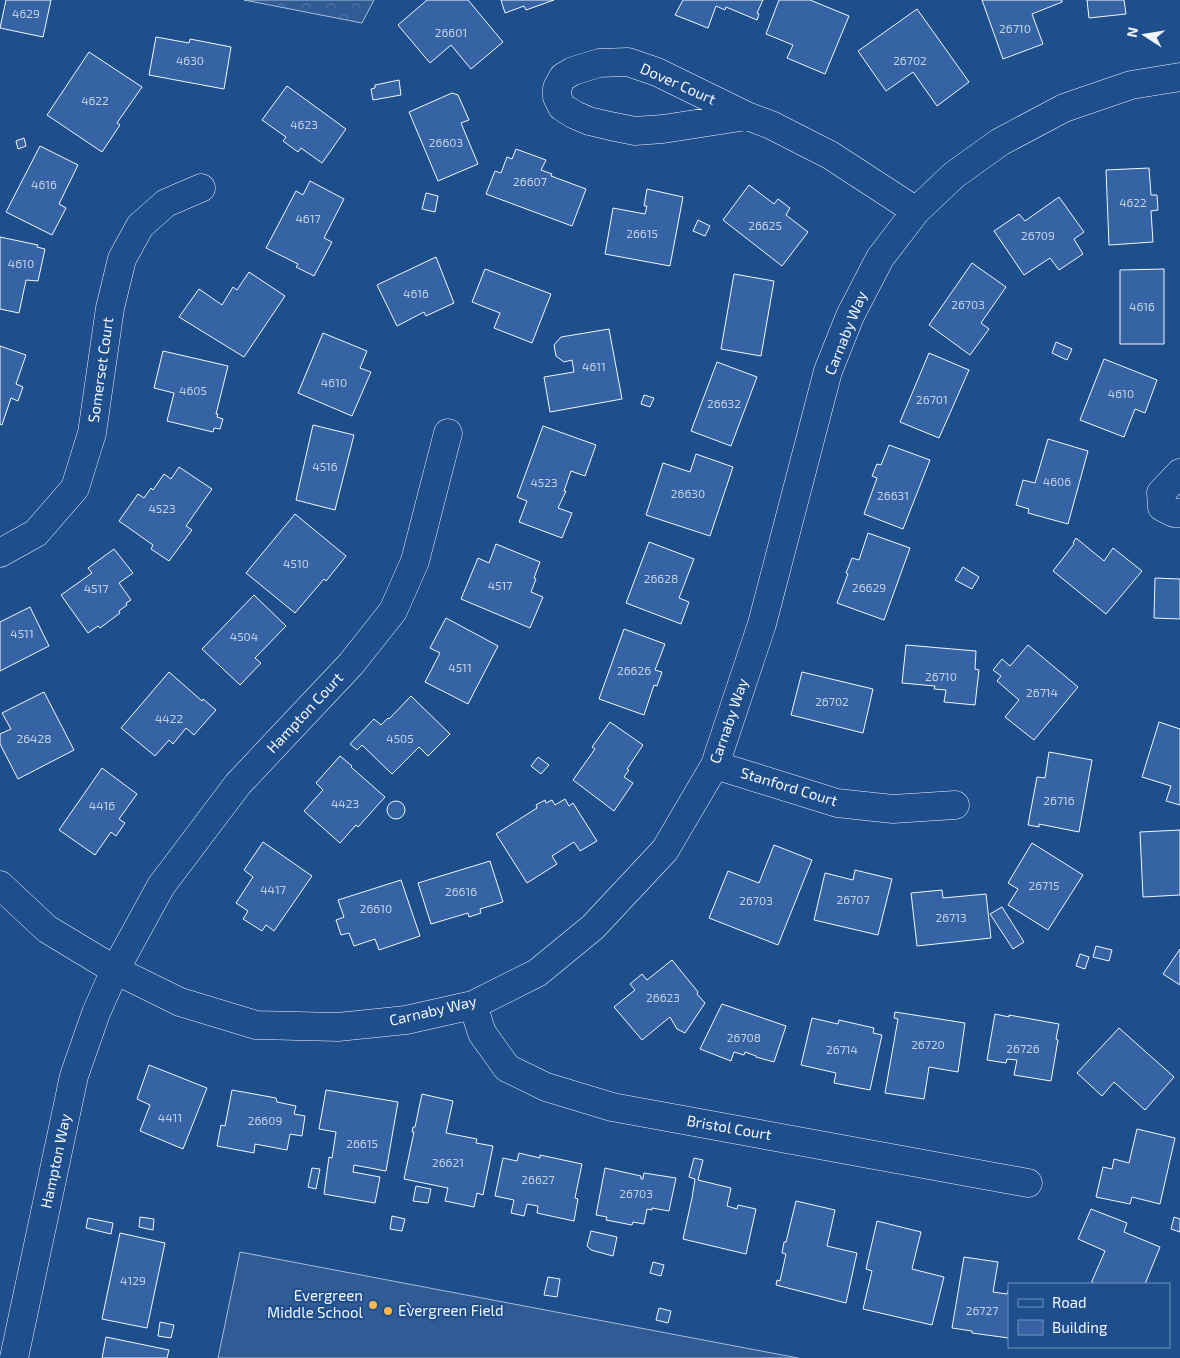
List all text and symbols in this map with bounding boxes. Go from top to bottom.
house number: 4629 [12,6,40,20]
north arrow [1120,10,1170,60]
house number: 26710 [999,21,1031,35]
house number: 26601 [435,25,467,39]
text: N [1122,25,1141,39]
house number: 4630 [176,53,204,67]
house number: 26702 [893,53,927,67]
street label: Dover Court [638,58,719,108]
house number: 4622 [81,93,109,107]
house number: 4623 [290,117,318,131]
house number: 26603 [429,135,463,149]
house number: 26607 [513,174,547,188]
house number: 4616 [31,177,57,191]
house number: 4622 [1119,195,1147,209]
house number: 4617 [295,211,321,225]
house number: 26625 [748,218,782,232]
house number: 26615 [626,226,658,240]
house number: 26709 [1021,228,1055,242]
house number: 4610 [8,256,34,270]
house number: 4616 [403,286,429,300]
street label: Carnaby Way [820,288,870,377]
house number: 26703 [951,297,985,311]
house number: 4616 [1129,299,1155,313]
street label: Somerset Court [84,316,116,424]
house number: 4611 [582,359,606,373]
house number: 4610 [321,375,347,389]
house number: 4605 [179,383,207,397]
house number: 4610 [1108,386,1134,400]
house number: 26701 [916,392,948,406]
house number: 26632 [707,396,741,410]
house number: 4516 [312,459,338,473]
house number: 4606 [1043,474,1071,488]
house number: 4523 [530,475,558,489]
house number: 26630 [671,486,705,500]
house number: 26631 [877,488,909,502]
house number: 4523 [148,501,176,515]
house number: 4510 [283,556,309,570]
house number: 26628 [644,571,678,585]
house number: 4517 [488,578,512,592]
house number: 26629 [852,580,886,594]
house number: 4517 [84,581,108,595]
house number: 4511 [10,626,34,640]
house number: 4504 [230,629,258,643]
house number: 4511 [448,660,472,674]
house number: 26626 [617,663,651,677]
street label: Hampton Court [262,668,346,756]
house number: 26710 [925,669,957,683]
street label: Carnaby Way [705,676,751,766]
house number: 26714 [1026,685,1058,699]
house number: 26702 [815,694,849,708]
house number: 4422 [155,711,183,725]
house number: 26428 [16,731,52,745]
house number: 4505 [386,731,414,745]
street label: Stanford Court [739,763,840,809]
house number: 26716 [1043,793,1075,807]
house number: 4423 [331,796,359,810]
house number: 4416 [89,798,115,812]
house number: 26715 [1029,878,1059,892]
house number: 4417 [260,882,286,896]
house number: 26616 [445,884,477,898]
house number: 26707 [836,892,870,906]
house number: 26703 [739,893,773,907]
house number: 26610 [360,901,392,915]
house number: 26713 [935,910,967,924]
house number: 26623 [646,990,680,1004]
street label: Carnaby Way [387,991,478,1029]
house number: 26708 [727,1030,761,1044]
house number: 26720 [911,1037,945,1051]
house number: 26726 [1006,1041,1040,1055]
house number: 26714 [826,1042,858,1056]
house number: 4411 [158,1110,182,1124]
street label: Bristol Court [685,1111,773,1143]
street label: Hampton Way [36,1112,74,1210]
house number: 26609 [248,1113,282,1127]
house number: 26615 [346,1136,378,1150]
house number: 26621 [432,1155,464,1169]
house number: 26627 [521,1172,555,1186]
house number: 26703 [619,1186,653,1200]
house number: 4129 [120,1273,146,1287]
legend [1008,1283,1170,1348]
place label: Evergreen Middle School [267,1286,364,1321]
text: Road [1052,1293,1087,1311]
marker: Evergreen Middle School [367,1299,379,1311]
place label: Evergreen Field [398,1301,504,1319]
house number: 26727 [966,1303,998,1317]
marker: Evergreen Field [382,1305,394,1317]
text: Building [1052,1318,1108,1336]

